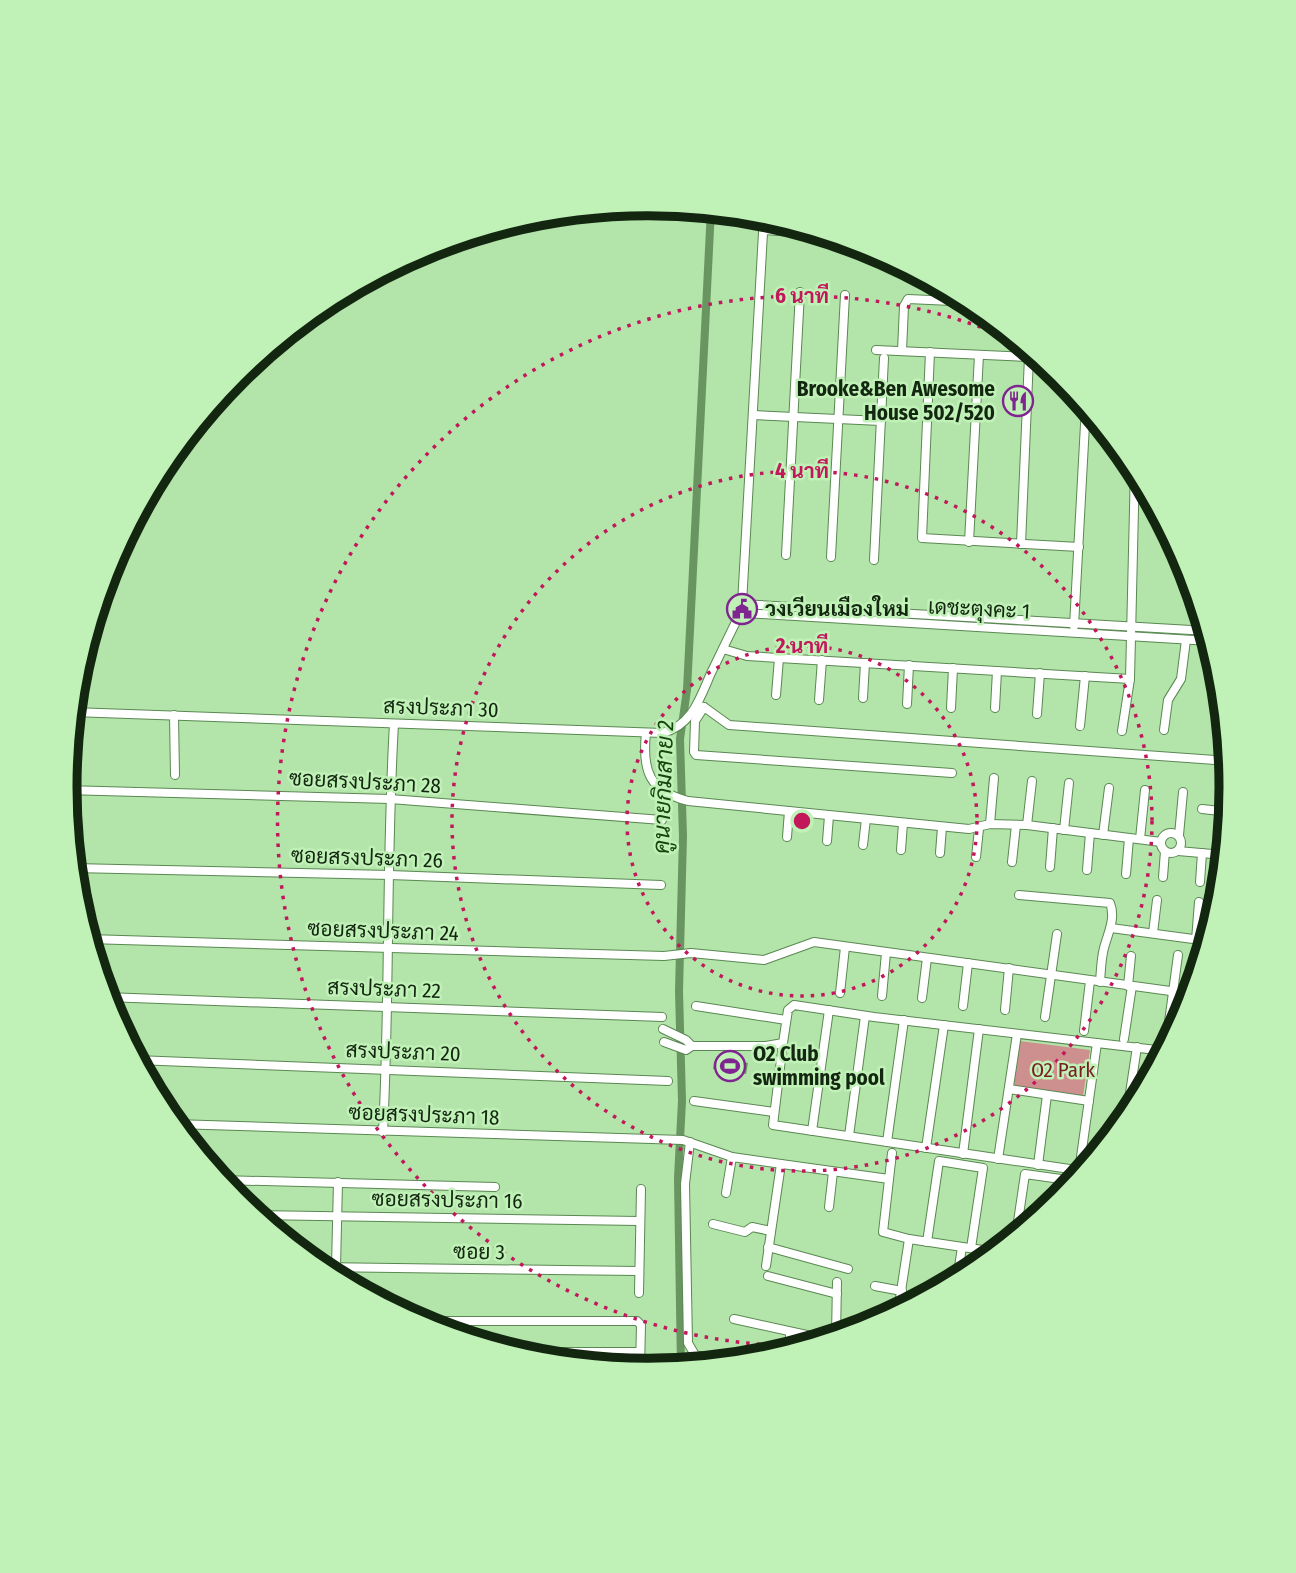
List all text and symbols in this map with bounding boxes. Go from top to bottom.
text: 6 นาที [775,283,829,309]
place label: Brooke&Ben Awesome House 502/520 [797,376,995,426]
restaurant icon: Brooke&Ben Awesome House 502/520 [1001,384,1035,418]
text: 4 นาที [775,458,829,484]
public building icon: วงเวียนเมืองใหม่ [725,592,759,626]
street label: เดชะตุงคะ 1 [927,593,1031,626]
place label: วงเวียนเมืองใหม่ [765,595,909,622]
text: 2 นาที [775,633,828,659]
street label: สรงประภา 30 [383,693,499,723]
water label: คูนายกิมสาย 2 [647,720,682,854]
street label: ซอยสรงประภา 28 [288,765,442,799]
centre of rings [790,809,814,833]
street label: ซอยสรงประภา 26 [291,842,443,874]
street label: ซอยสรงประภา 24 [307,915,459,947]
street label: สรงประภา 22 [327,974,441,1004]
street label: สรงประภา 20 [345,1037,461,1067]
place label: O2 Club swimming pool [753,1041,885,1091]
sports icon: O2 Club swimming pool [713,1049,747,1083]
park label: O2 Park [1031,1057,1095,1083]
street label: ซอยสรงประภา 18 [348,1099,500,1131]
street label: ซอยสรงประภา 16 [371,1186,523,1214]
street label: ซอย 3 [453,1239,505,1265]

